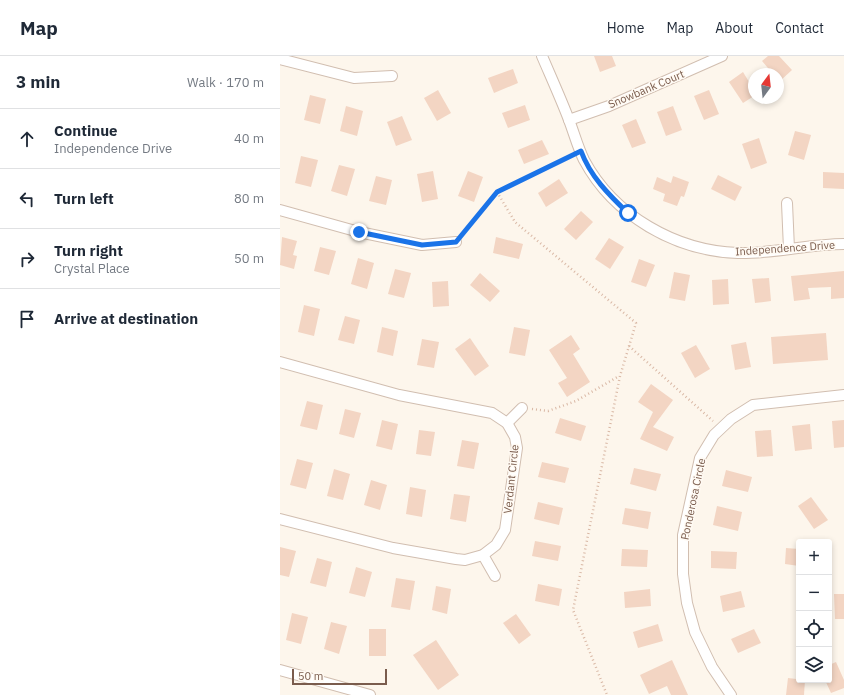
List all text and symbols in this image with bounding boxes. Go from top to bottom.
text: Map [20,16,58,40]
text: Home [607,19,644,37]
text: Map [666,19,693,37]
text: About [715,19,753,37]
text: Contact [775,19,824,37]
street label: Snowbank Court [606,67,686,111]
north arrow [748,68,784,104]
text: 3 min [16,71,60,93]
text: Walk · 170 m [187,74,264,91]
text: Continue [54,121,118,140]
icon: ahead [16,128,38,150]
text: 40 m [234,130,264,147]
text: Independence Drive [54,140,172,157]
icon: left [16,188,38,210]
text: Turn left [54,189,114,208]
text: 80 m [234,190,264,207]
route start [619,204,637,222]
route end [350,223,368,241]
street label: Independence Drive [735,238,835,258]
text: Turn right [54,241,123,260]
icon: right [16,248,38,270]
text: 50 m [234,250,264,267]
text: Crystal Place [54,260,130,277]
icon: arrive [16,308,38,330]
text: Arrive at destination [54,309,198,328]
street label: Verdant Circle [500,444,522,514]
street label: Ponderosa Circle [677,457,709,541]
map controls [796,539,832,683]
button: + [796,539,832,575]
button: − [796,575,832,611]
button: locate [796,611,832,647]
button: layers [796,647,832,683]
scale bar [292,667,387,686]
text: 50 m [298,669,323,683]

